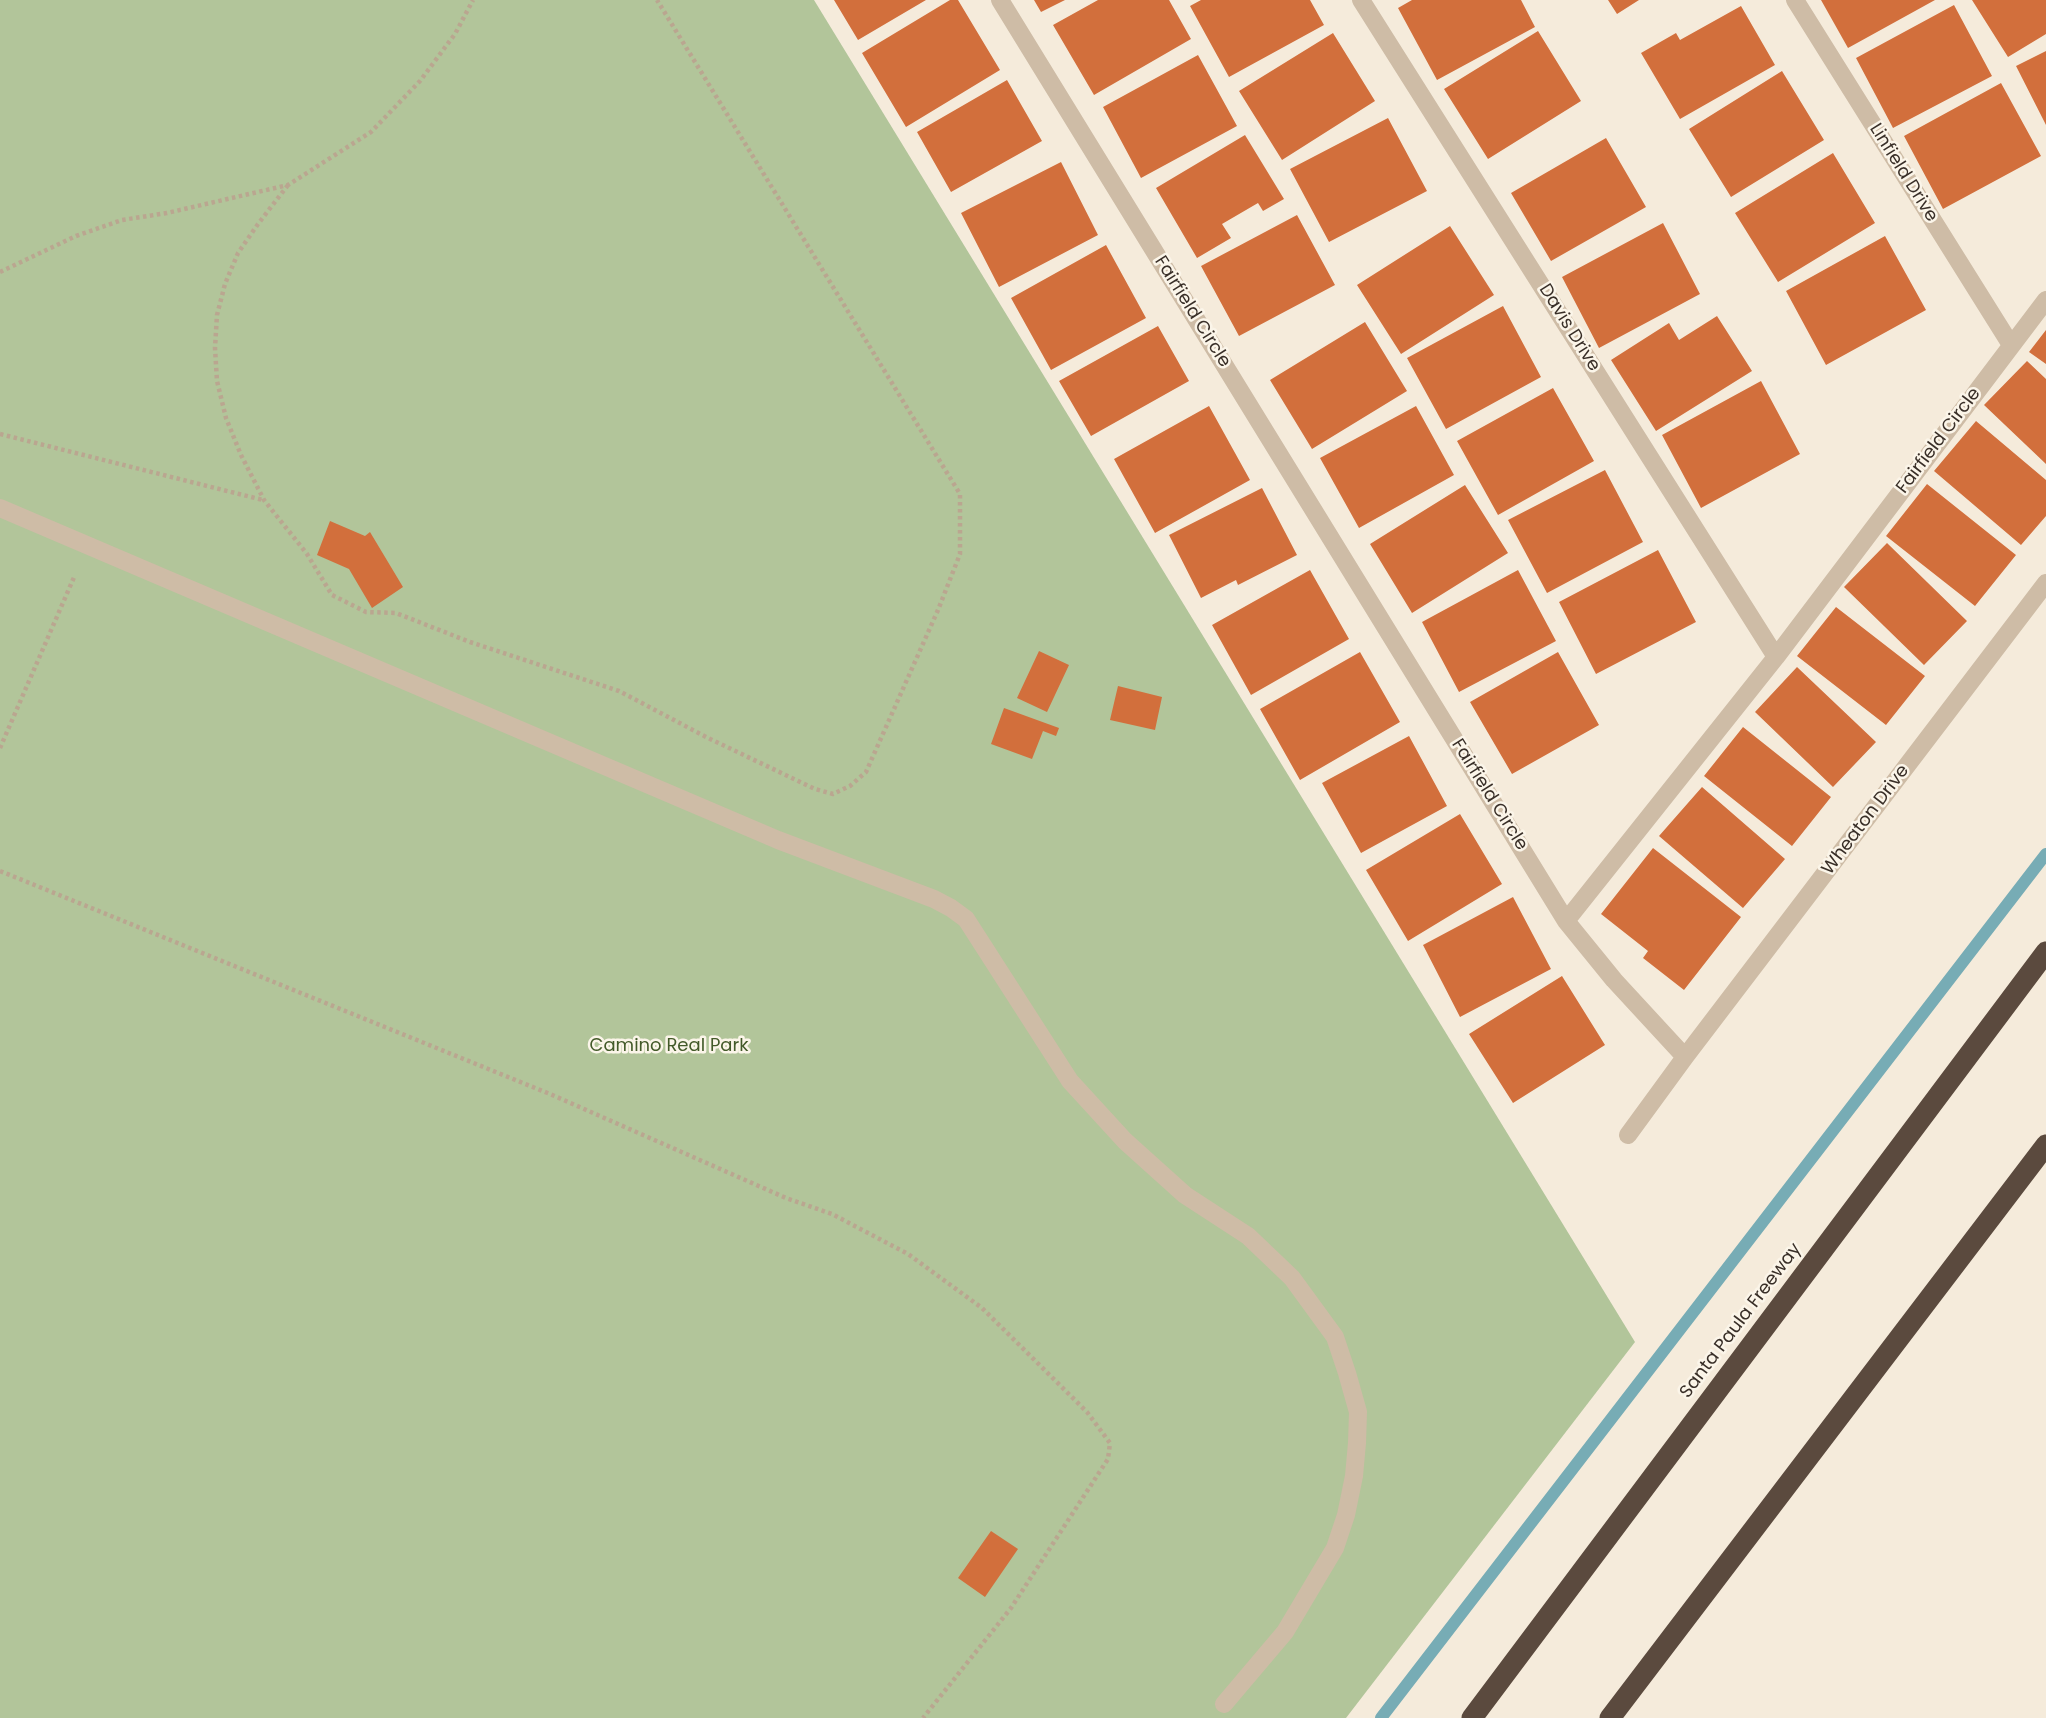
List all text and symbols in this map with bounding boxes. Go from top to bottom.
street label: Linfield Drive [1864,120,1942,226]
street label: Fairfield Circle [1149,252,1235,372]
street label: Davis Drive [1534,280,1604,376]
street label: Fairfield Circle [1892,384,1986,498]
street label: Fairfield Circle [1446,735,1532,855]
street label: Wheaton Drive [1818,761,1914,879]
park label: Camino Real Park [590,1035,748,1057]
street label: Santa Paula Freeway [1676,1239,1806,1403]

